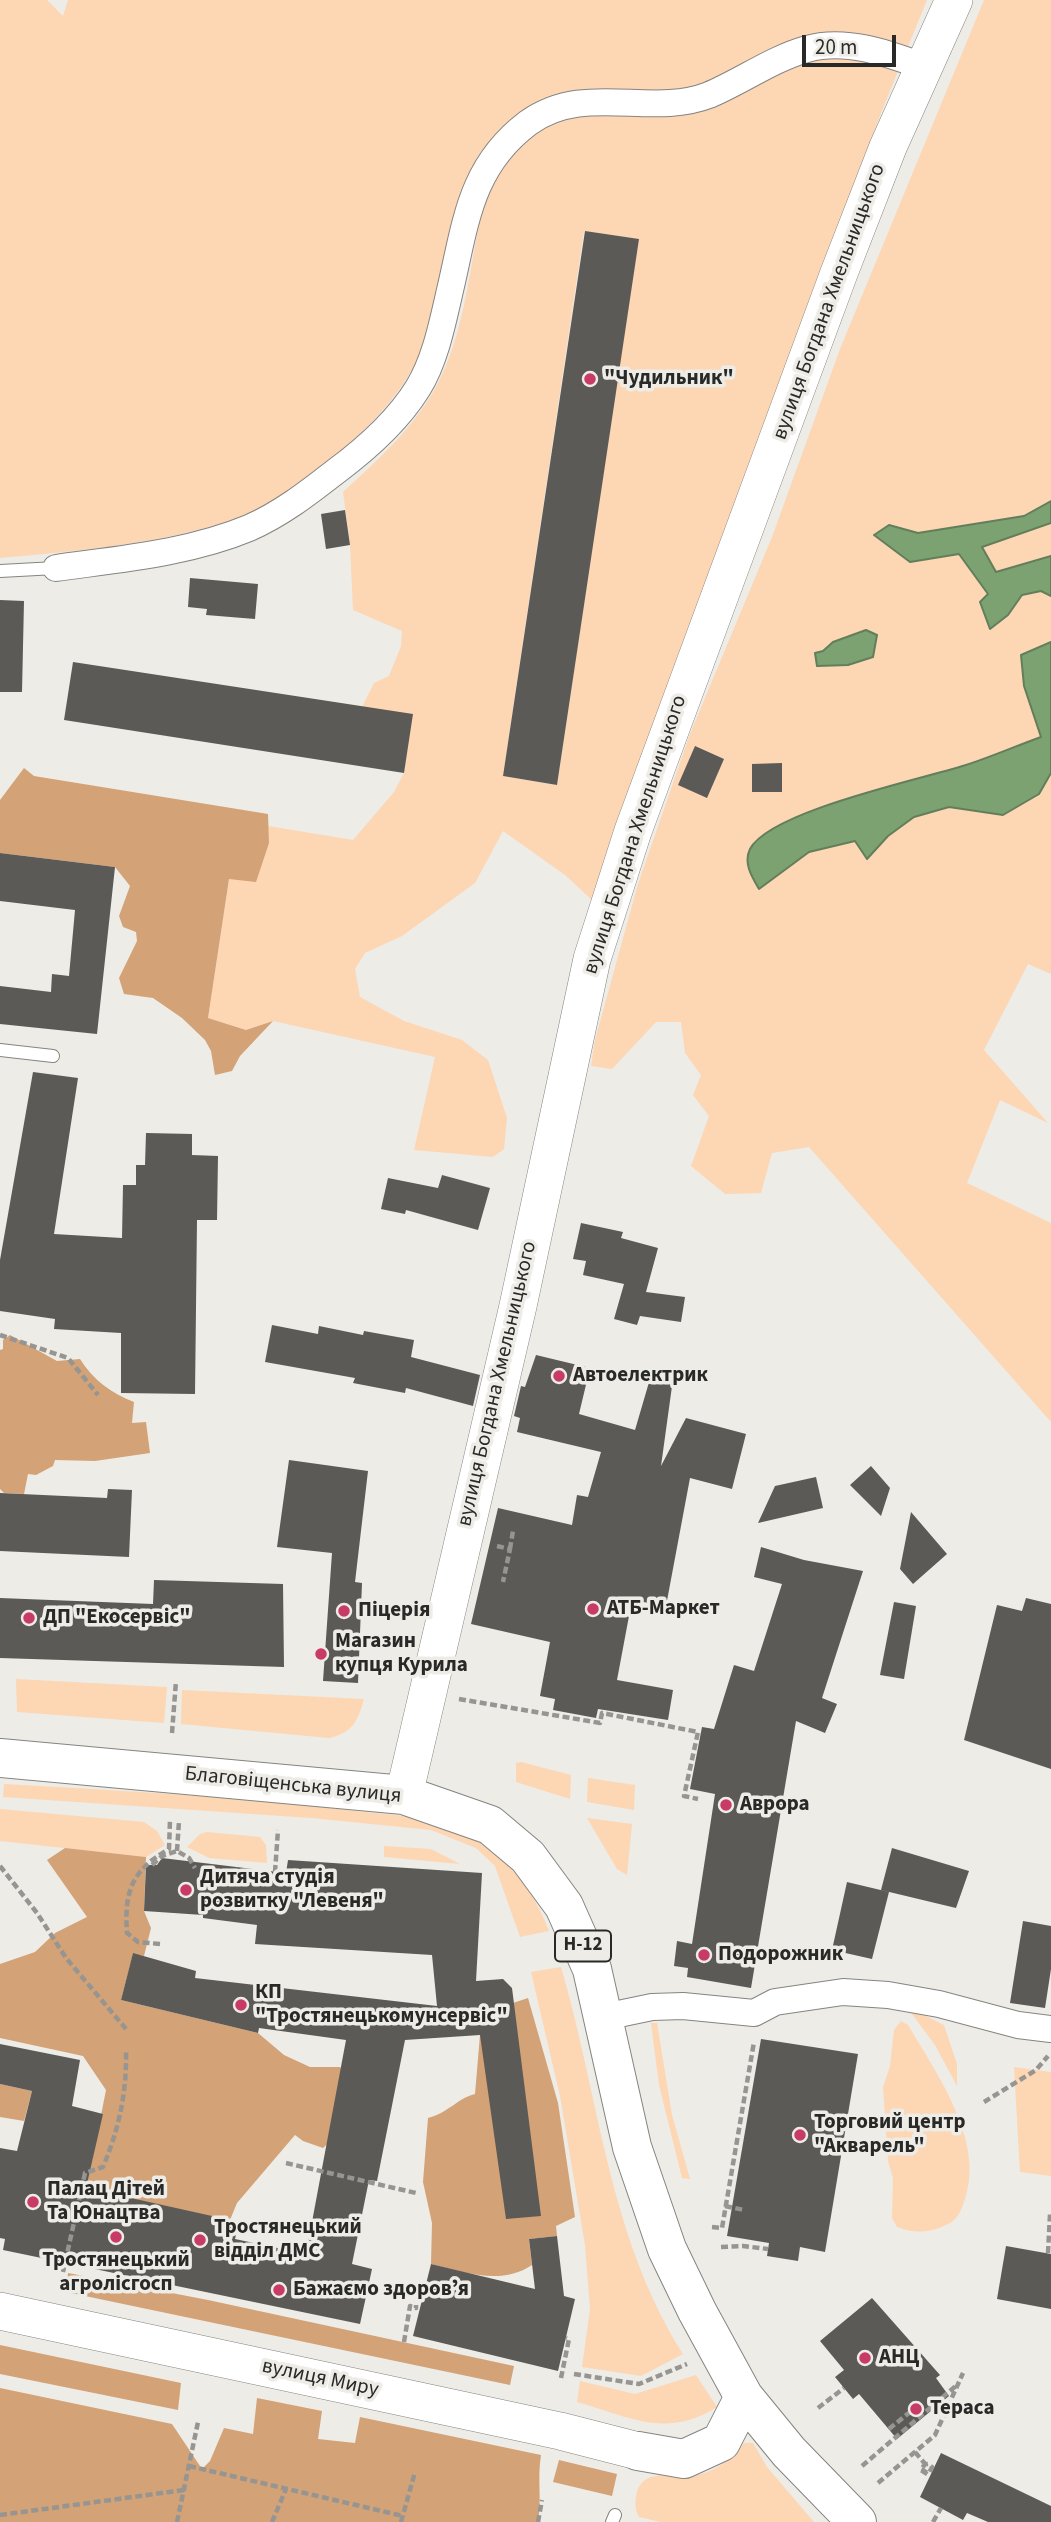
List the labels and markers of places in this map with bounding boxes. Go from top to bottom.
place label: "Чудильник" [604,366,734,392]
marker: "Чудильник" [582,371,598,387]
place label: Автоелектрик [573,1363,708,1389]
marker: Автоелектрик [551,1368,567,1384]
place label: АТБ-Маркет [607,1596,720,1622]
place label: Піцерія [358,1598,430,1624]
marker: АТБ-Маркет [585,1601,601,1617]
marker: Піцерія [336,1603,352,1619]
place label: ДП "Екосервіс" [43,1605,191,1631]
marker: ДП "Екосервіс" [21,1610,37,1626]
place label: Магазин купця Курила [335,1629,468,1679]
marker: Магазин купця Курила [313,1646,329,1662]
place label: Аврора [740,1792,810,1818]
marker: Аврора [718,1797,734,1813]
place label: Дитяча студія розвитку "Левеня" [200,1865,384,1915]
marker: Дитяча студія розвитку "Левеня" [178,1882,194,1898]
place label: Подорожник [718,1942,843,1968]
marker: Подорожник [696,1947,712,1963]
place label: КП "Тростянецькомунсервіс" [255,1980,508,2030]
marker: КП "Тростянецькомунсервіс" [233,1997,249,2013]
place label: Торговий центр "Акварель" [814,2110,966,2160]
marker: Торговий центр "Акварель" [792,2127,808,2143]
place label: Палац Дітей Та Юнацтва [47,2177,165,2227]
marker: Палац Дітей Та Юнацтва [25,2194,41,2210]
place label: Тростянецький відділ ДМС [214,2215,362,2265]
marker: Тростянецький агролісгосп [108,2229,124,2245]
marker: Тростянецький відділ ДМС [192,2232,208,2248]
place label: Тростянецький агролісгосп [42,2248,190,2298]
place label: Бажаємо здоровʼя [293,2277,469,2303]
marker: Бажаємо здоровʼя [271,2282,287,2298]
place label: АНЦ [879,2345,919,2371]
marker: АНЦ [857,2350,873,2366]
place label: Тераса [930,2396,994,2422]
marker: Тераса [908,2401,924,2417]

